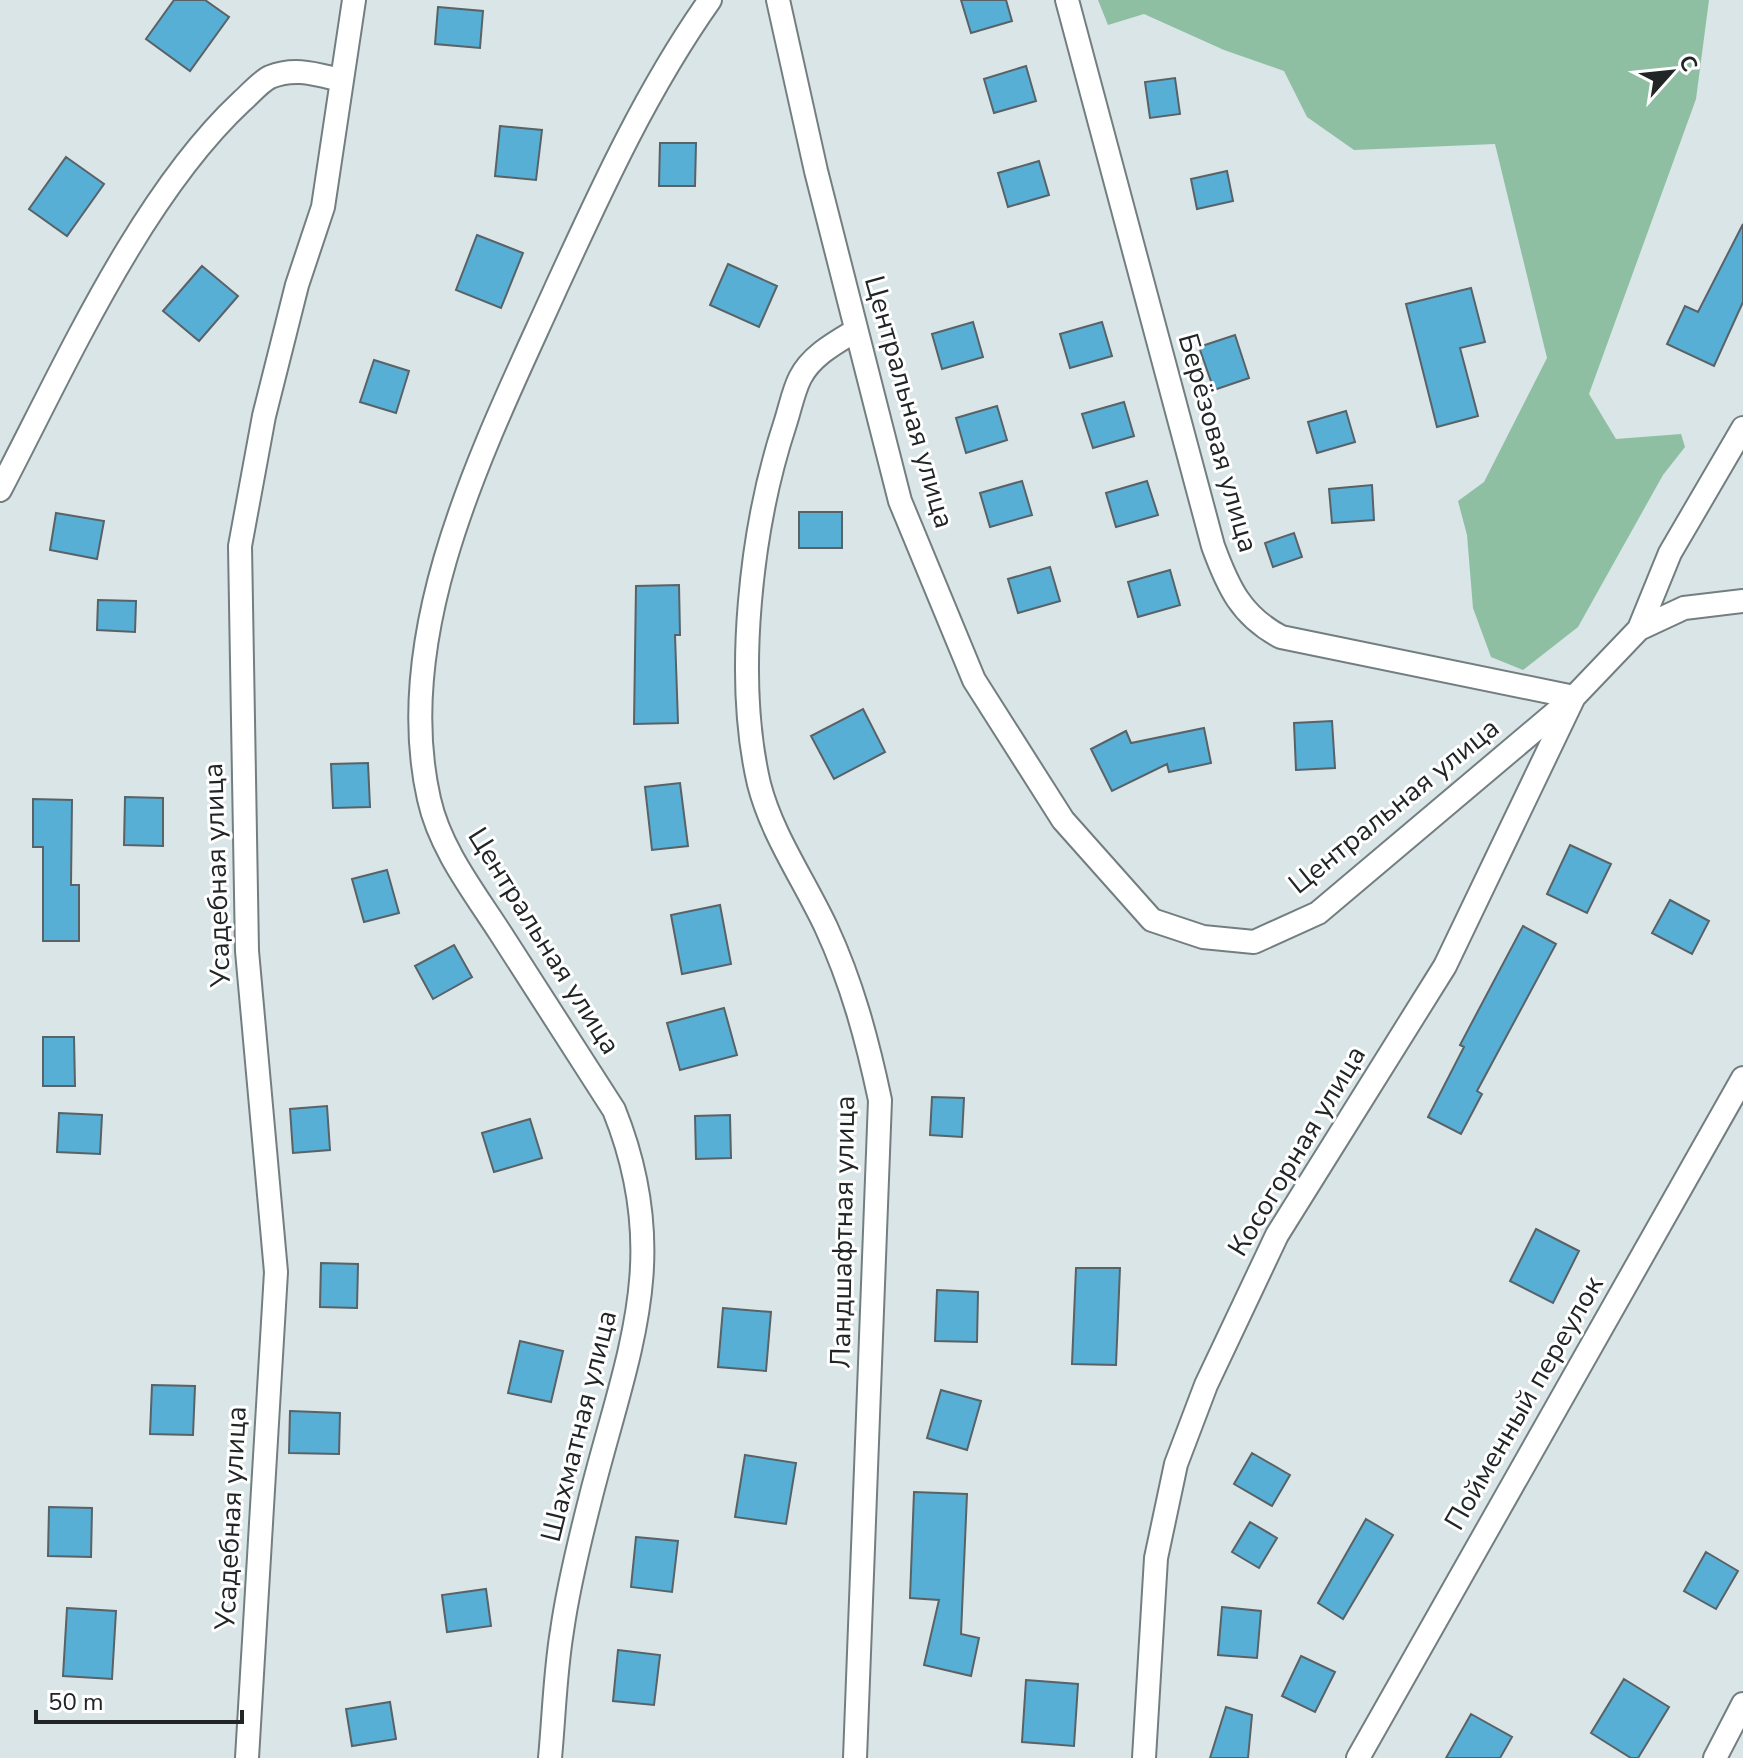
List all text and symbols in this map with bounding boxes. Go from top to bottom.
north arrow [1631,32,1711,112]
text: С [1671,50,1705,77]
street label: Центральная улица [855,271,963,533]
street label: Берёзовая улица [1169,329,1267,557]
street label: Центральная улица [1281,709,1507,903]
street label: Усадебная улица [194,762,240,989]
street label: Центральная улица [459,820,629,1062]
street label: Косогорная улица [1219,1039,1375,1263]
street label: Ландшафтная улица [822,1095,864,1369]
street label: Пойменный переулок [1436,1269,1612,1537]
street label: Шахматная улица [532,1306,626,1546]
street label: Усадебная улица [206,1405,256,1632]
scale bar [36,1674,242,1724]
text: 50 m [48,1686,104,1718]

